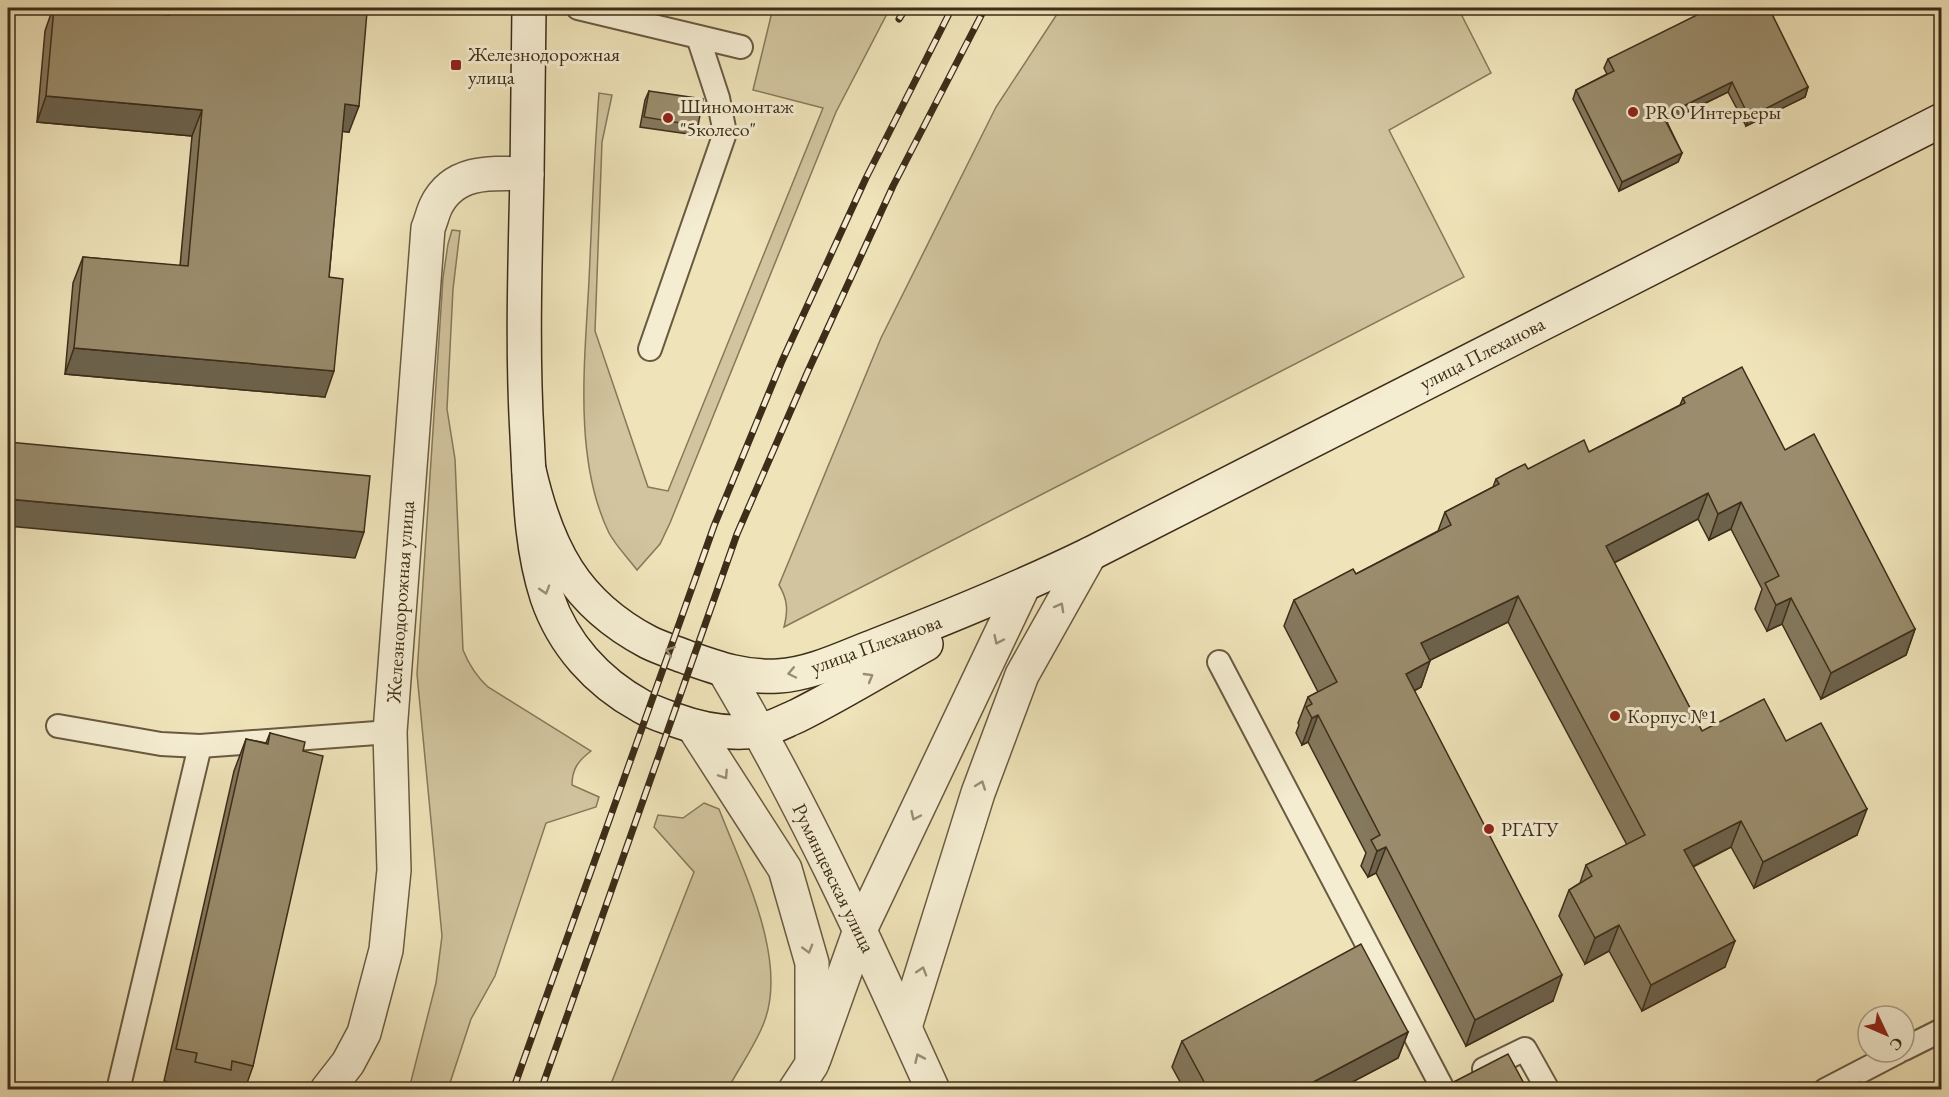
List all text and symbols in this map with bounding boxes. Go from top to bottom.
place label: Железнодорожная улица [467,41,620,90]
marker: Железнодорожная улица [449,58,463,72]
place label: Шиномонтаж "5колесо" [680,93,794,142]
place label: PRO Интерьеры [1645,99,1781,125]
marker: PRO Интерьеры [1626,105,1640,119]
marker: Шиномонтаж "5колесо" [661,111,675,125]
street label: улица Плеханова [1415,310,1549,396]
street label: Железнодорожная улица [380,500,420,705]
one-way arrow [538,584,550,595]
one-way arrow [1053,603,1064,614]
street label: улица Плеханова [807,608,945,680]
one-way arrow [993,633,1005,644]
one-way arrow [665,646,676,658]
one-way arrow [787,666,797,679]
one-way arrow [863,672,873,684]
place label: Корпус №1 [1627,703,1718,729]
marker: Корпус №1 [1608,709,1622,723]
one-way arrow [717,769,728,780]
one-way arrow [973,780,986,791]
street label: Румянцевская улица [787,799,881,957]
one-way arrow [910,809,922,820]
place label: РГАТУ [1501,816,1559,842]
marker: РГАТУ [1482,822,1496,836]
one-way arrow [801,943,813,954]
one-way arrow [915,966,927,977]
north arrow [1856,1004,1916,1064]
text: С [1885,1033,1908,1055]
one-way arrow [914,1054,926,1065]

